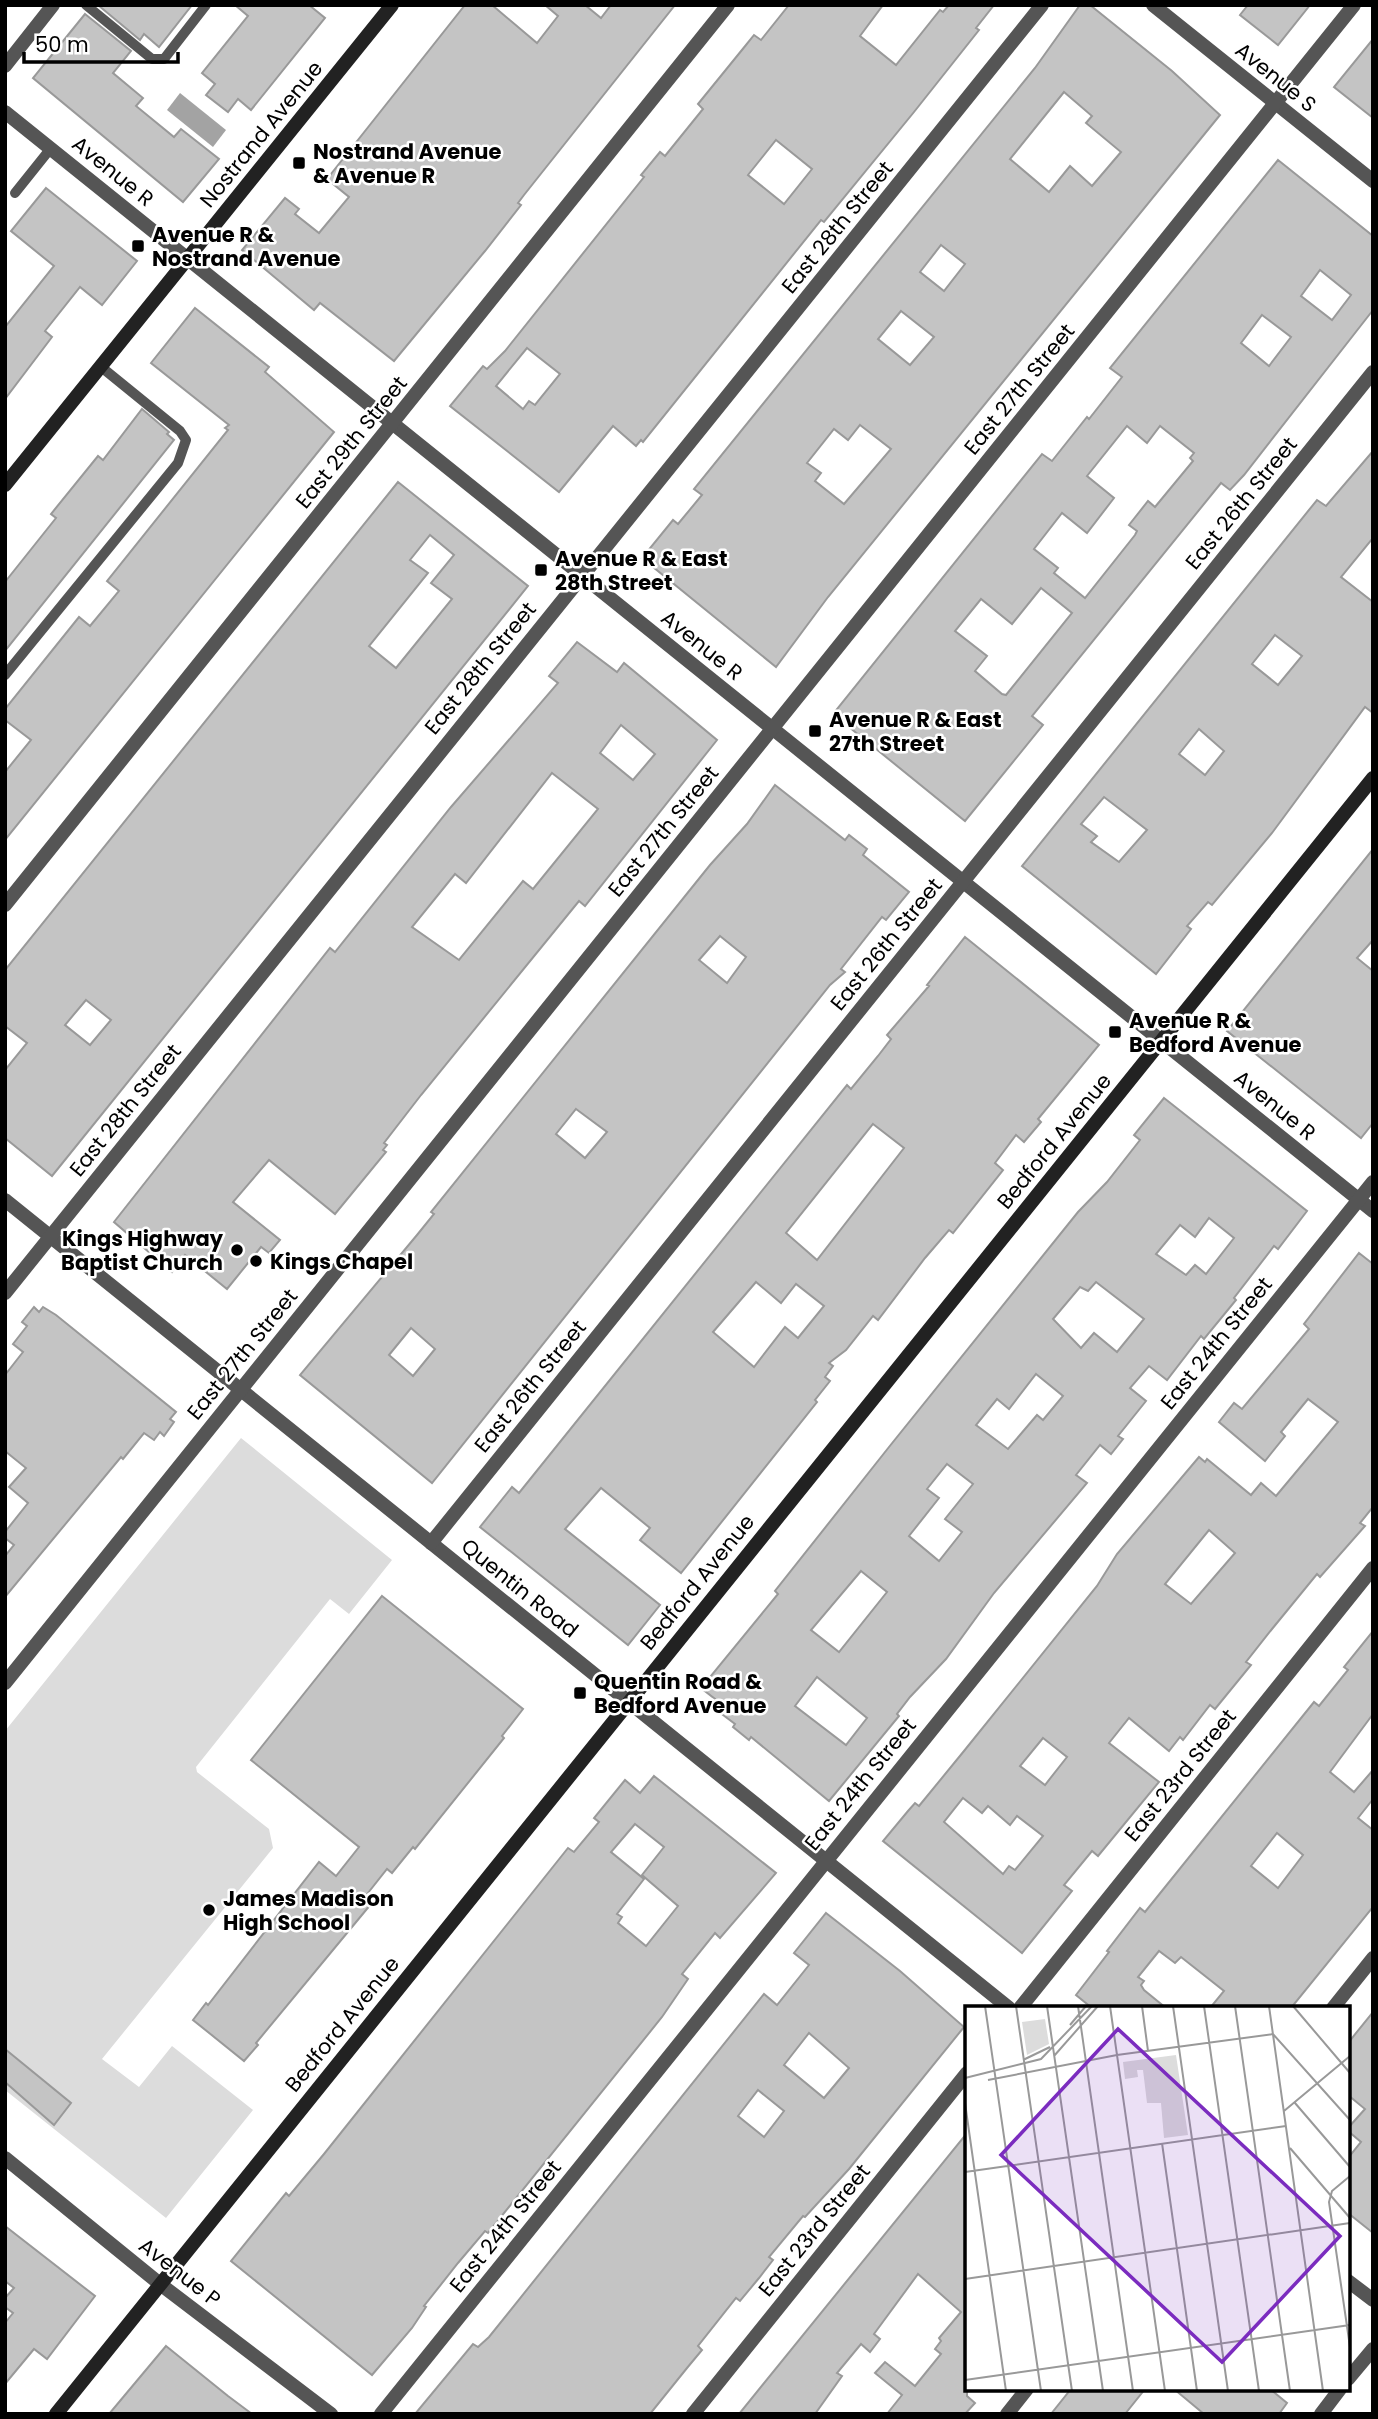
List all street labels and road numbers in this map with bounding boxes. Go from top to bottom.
street label: Avenue S [1229,35,1323,119]
street label: Nostrand Avenue [193,55,329,213]
street label: Avenue R [66,129,160,213]
street label: East 28th Street [775,155,899,299]
street label: East 27th Street [957,317,1081,461]
street label: East 29th Street [289,370,413,514]
street label: East 26th Street [1179,431,1303,575]
street label: East 28th Street [418,596,542,740]
street label: Avenue R [655,603,749,687]
street label: East 27th Street [601,759,725,903]
street label: East 26th Street [824,872,948,1016]
street label: East 28th Street [63,1038,187,1182]
street label: Avenue R [1228,1063,1322,1147]
street label: Bedford Avenue [990,1067,1118,1215]
street label: East 24th Street [1154,1271,1278,1415]
street label: East 27th Street [180,1282,304,1426]
street label: East 26th Street [468,1314,592,1458]
street label: Bedford Avenue [633,1508,761,1656]
street label: Quentin Road [455,1532,585,1644]
street label: East 23rd Street [1118,1703,1242,1847]
street label: East 24th Street [798,1712,922,1856]
street label: Bedford Avenue [278,1950,406,2098]
street label: East 24th Street [443,2154,567,2298]
street label: East 23rd Street [752,2158,876,2302]
street label: Avenue P [133,2231,227,2313]

